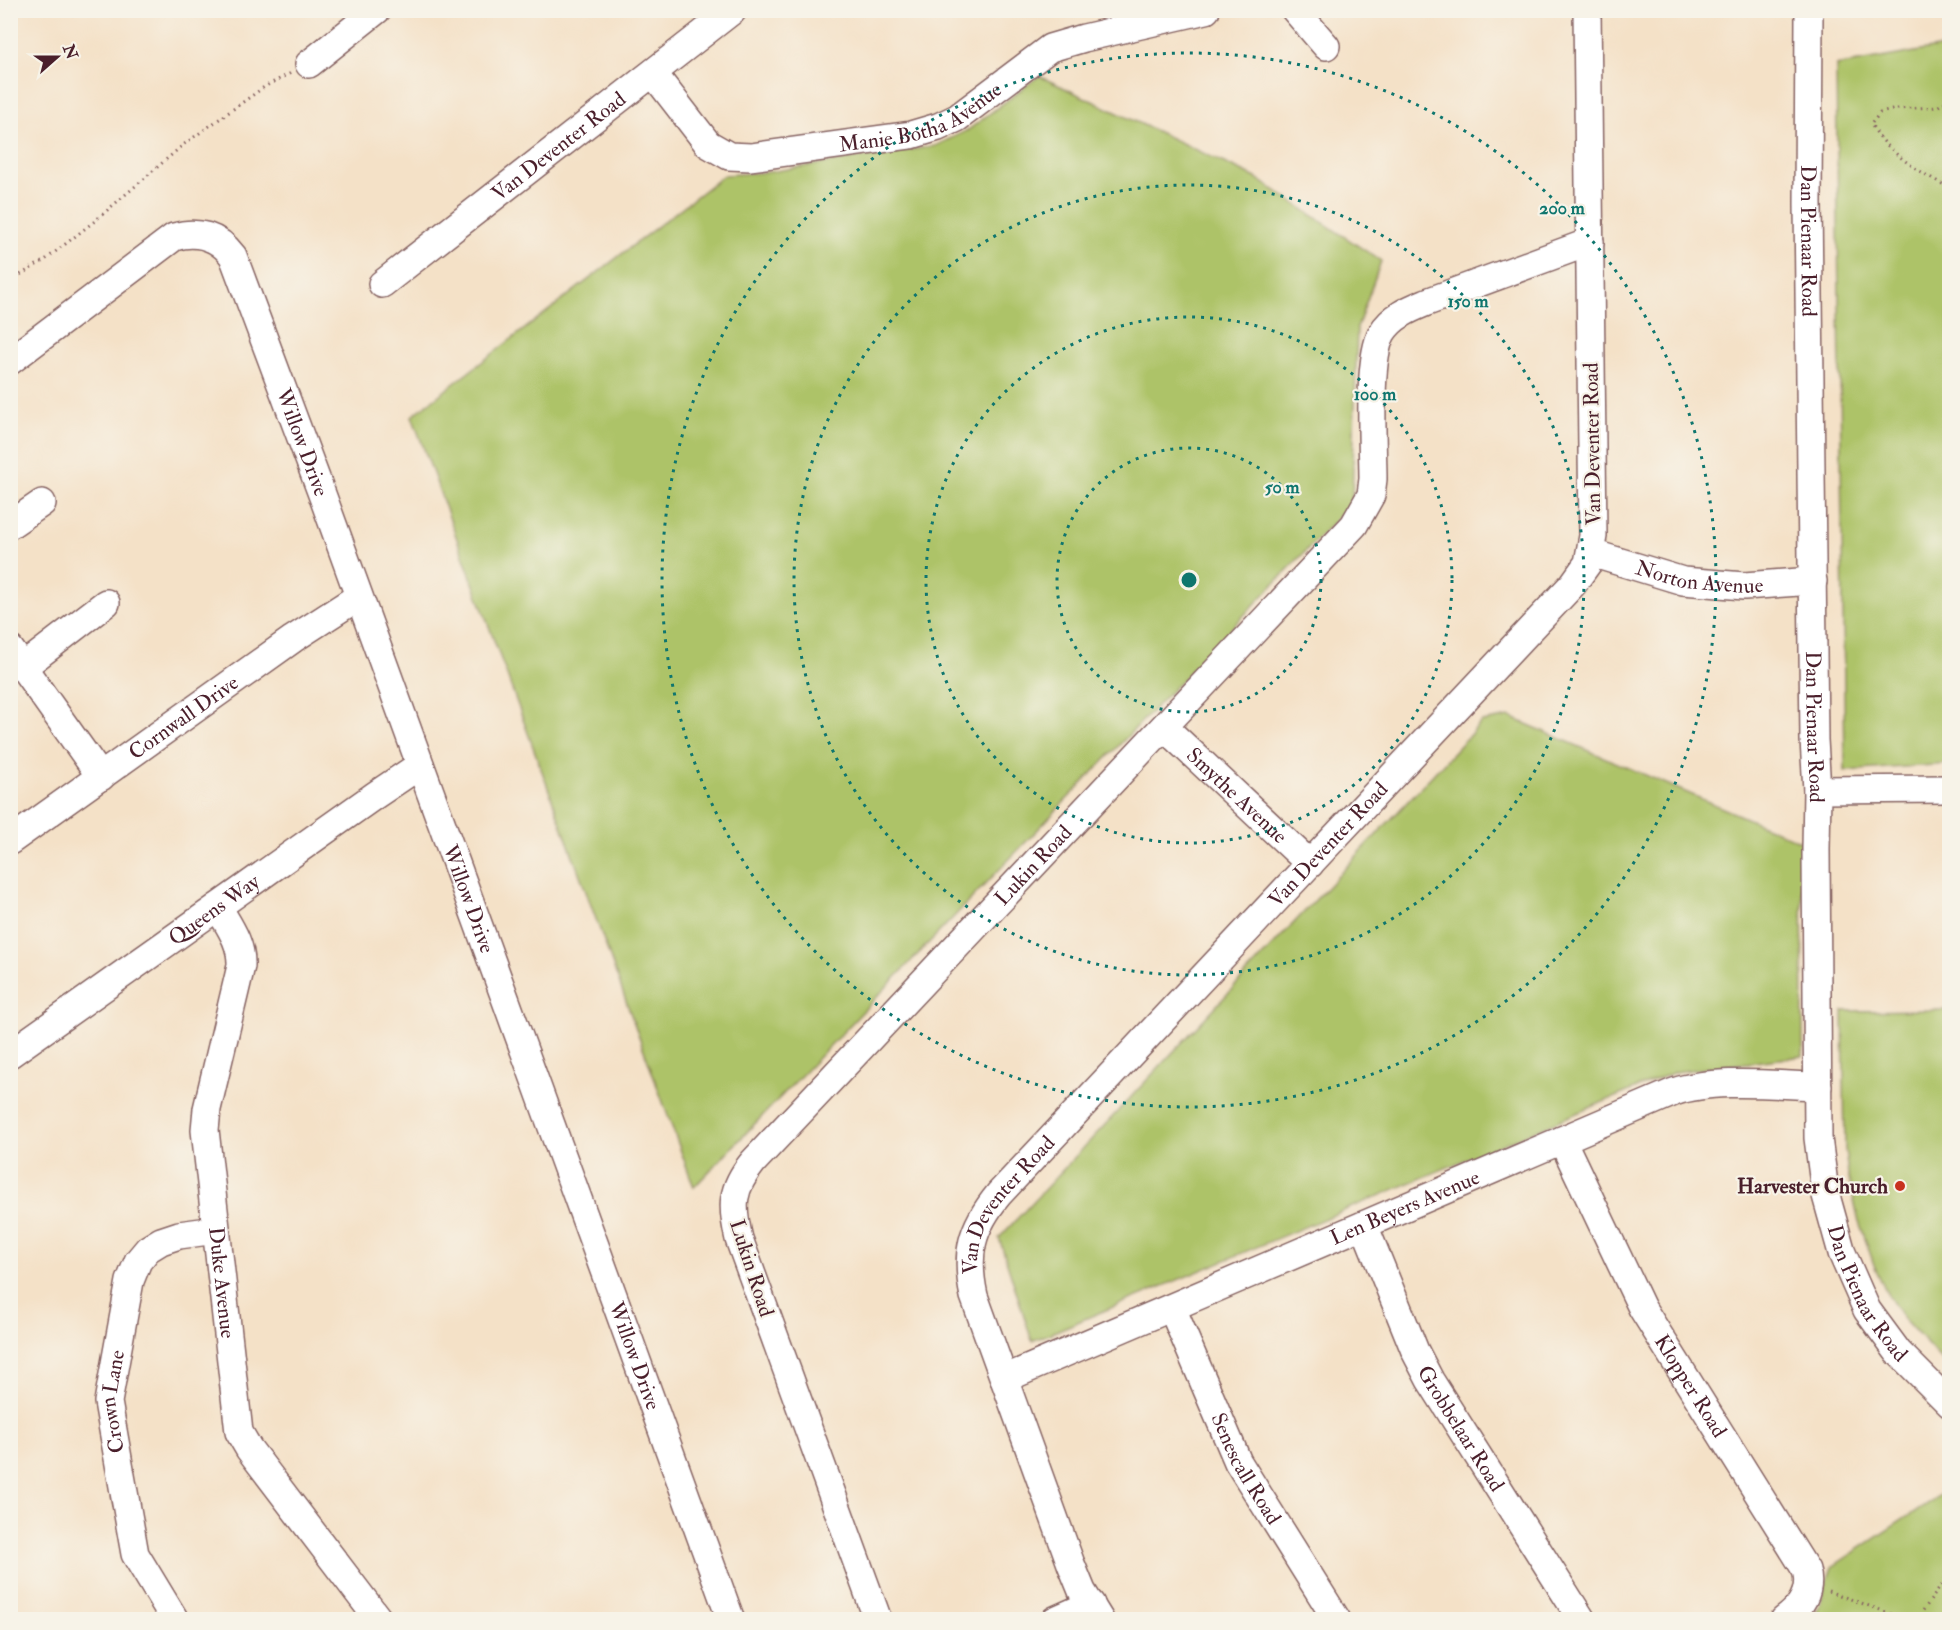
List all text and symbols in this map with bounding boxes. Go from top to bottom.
north arrow [27,27,87,87]
text: N [58,41,82,63]
street label: Manie Botha Avenue [837,76,1007,159]
street label: Van Deventer Road [486,85,632,207]
street label: Dan Pienaar Road [1794,165,1822,318]
text: 200 m [1539,197,1586,220]
text: 150 m [1447,290,1490,313]
street label: Van Deventer Road [1578,362,1607,526]
text: 100 m [1354,383,1397,406]
street label: Willow Drive [269,384,335,500]
text: 50 m [1265,476,1300,499]
street label: Norton Avenue [1632,554,1764,600]
centre of rings [1179,570,1199,590]
street label: Dan Pienaar Road [1799,651,1830,804]
street label: Cornwall Drive [123,669,244,766]
street label: Smythe Avenue [1180,742,1293,850]
street label: Van Deventer Road [1263,776,1394,913]
street label: Lukin Road [989,819,1078,911]
street label: Willow Drive [436,840,501,957]
street label: Queens Way [163,868,266,951]
street label: Van Deventer Road [957,1130,1061,1274]
street label: Len Beyers Avenue [1326,1164,1484,1252]
place label: Harvester Church [1737,1173,1888,1200]
marker: Harvester Church [1893,1179,1907,1193]
street label: Lukin Road [723,1216,780,1321]
street label: Dan Pienaar Road [1821,1222,1914,1368]
street label: Duke Avenue [202,1226,241,1340]
street label: Willow Drive [602,1297,667,1414]
street label: Klopper Road [1648,1330,1733,1443]
street label: Crown Lane [94,1348,131,1455]
street label: Grobbelaar Road [1411,1361,1511,1497]
street label: Senescall Road [1205,1409,1287,1530]

